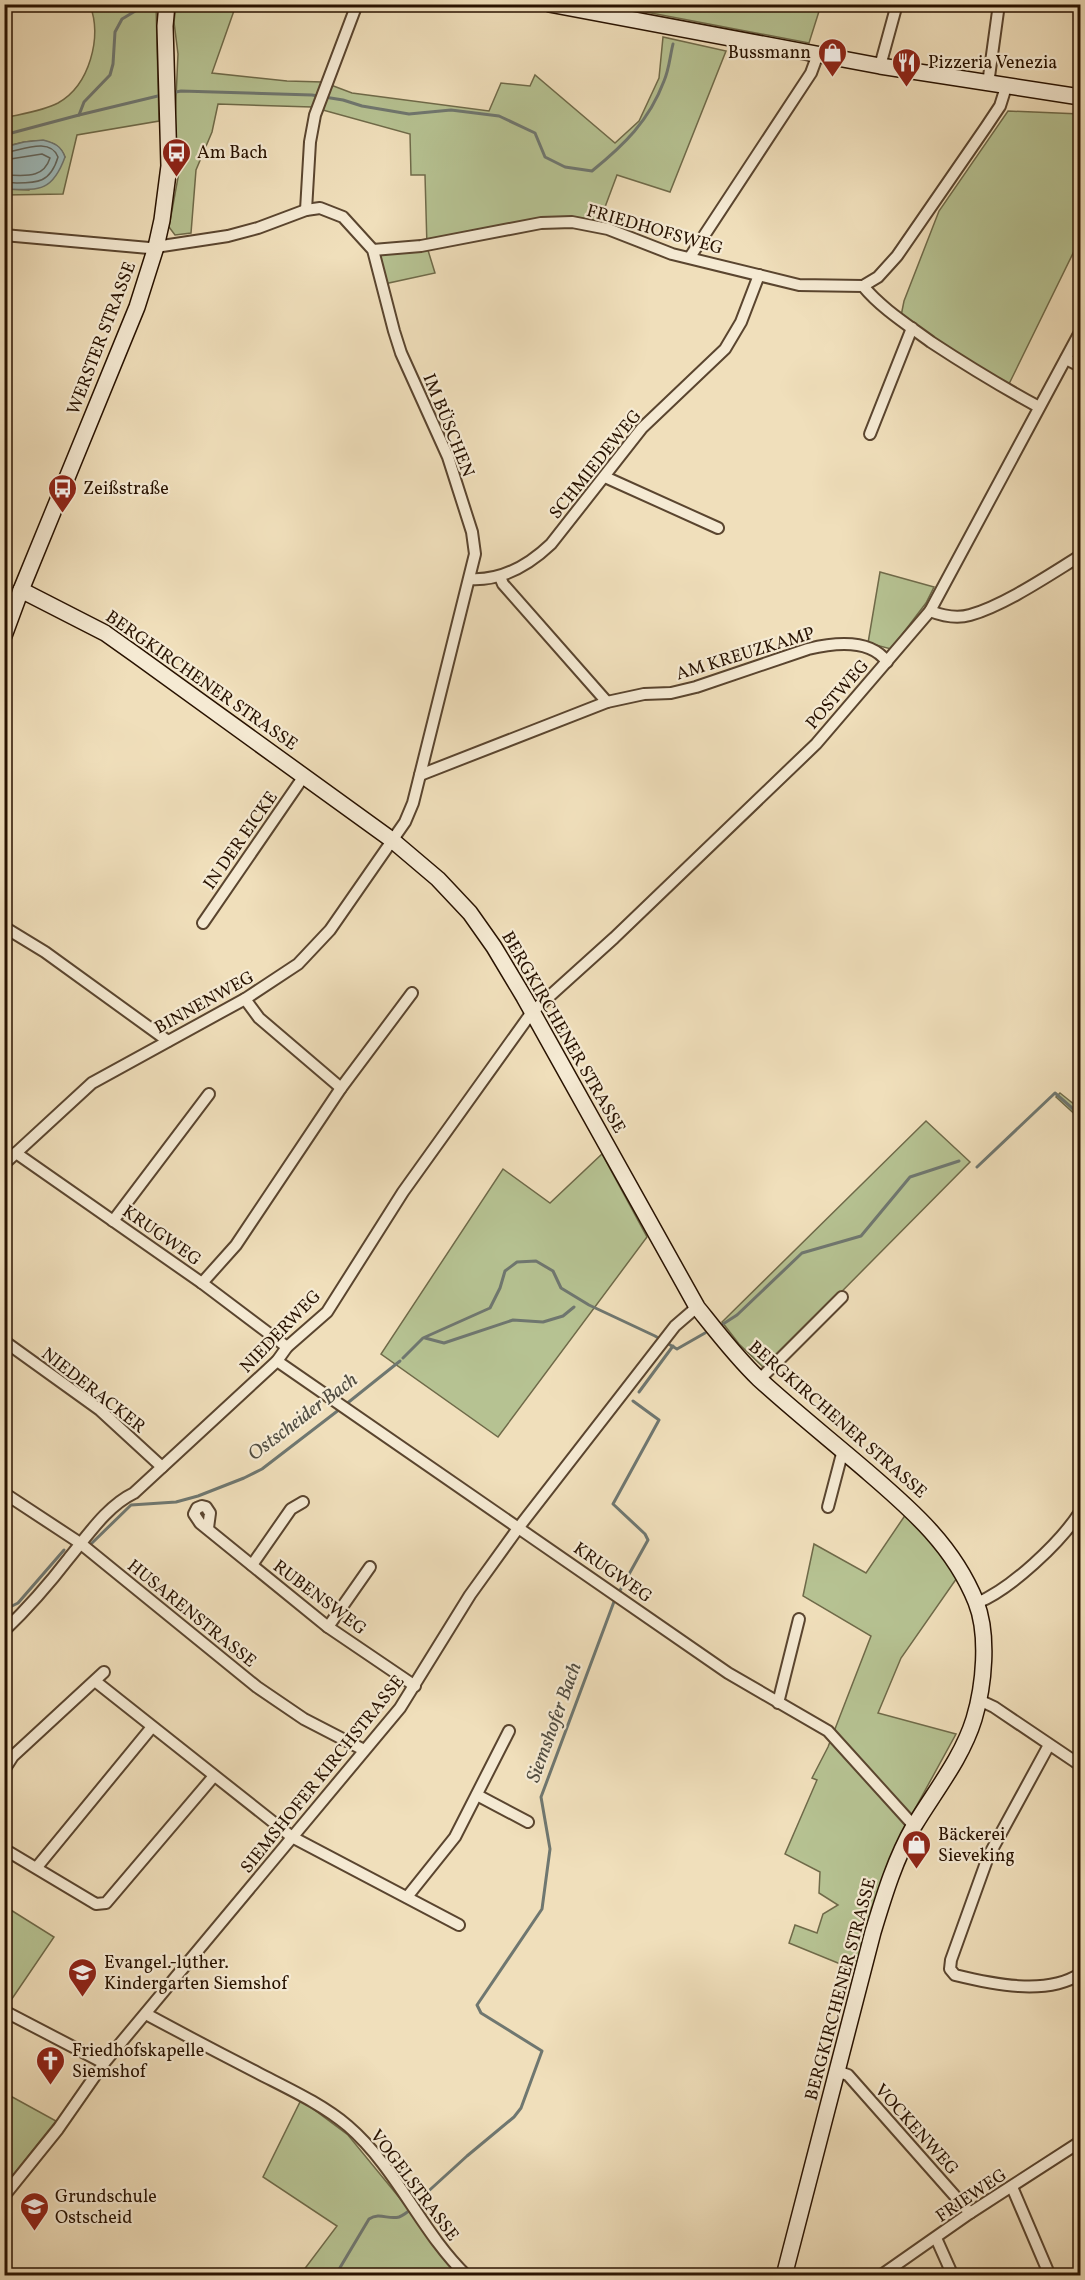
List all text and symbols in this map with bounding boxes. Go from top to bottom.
shop icon: Bussmann [816,36,848,78]
place label: Bussmann [728,41,811,66]
restaurant icon: Pizzeria Venezia [891,46,923,88]
place label: Pizzeria Venezia [928,51,1057,76]
bus stop icon: Am Bach [160,136,192,178]
place label: Am Bach [197,141,268,166]
street label: FRIEDHOFSWEG [583,199,726,262]
street label: WERSTER STRASSE [62,258,143,419]
street label: IM BÜSCHEN [416,370,480,481]
street label: SCHMIEDEWEG [544,405,648,525]
bus stop icon: Zeißstraße [46,472,78,514]
place label: Zeißstraße [83,477,169,502]
street label: BERGKIRCHENER STRASSE [100,605,302,757]
street label: AM KREUZKAMP [673,621,818,687]
street label: POSTWEG [801,655,876,735]
street label: IN DER EICKE [198,786,285,895]
street label: BERGKIRCHENER STRASSE [494,927,631,1139]
street label: BINNENWEG [150,966,259,1041]
street label: KRUGWEG [117,1200,206,1273]
street label: NIEDERWEG [235,1285,327,1379]
street label: BERGKIRCHENER STRASSE [742,1335,932,1505]
street label: NIEDERACKER [36,1342,151,1440]
water label: Ostscheider Bach [242,1367,364,1468]
street label: KRUGWEG [568,1537,657,1610]
street label: HUSARENSTRASSE [121,1554,261,1674]
street label: RUBENSWEG [267,1555,371,1642]
water label: Siemshofer Bach [520,1659,590,1787]
street label: SIEMSHOFER KIRCHSTRASSE [235,1670,411,1879]
place label: Bäckerei Sieveking [938,1823,1015,1869]
shop icon: Bäckerei Sieveking [901,1828,933,1870]
street label: BERGKIRCHENER STRASSE [800,1875,883,2103]
place label: Evangel.-luther. Kindergarten Siemshof [104,1951,289,1997]
school or university icon: Evangel.-luther. Kindergarten Siemshof [67,1956,99,1998]
place label: Friedhofskapelle Siemshof [72,2039,204,2085]
church icon: Friedhofskapelle Siemshof [35,2044,67,2086]
street label: VOCKENWEG [868,2079,964,2181]
street label: VOGELSTRASSE [363,2125,464,2247]
street label: FRIEWEG [931,2163,1012,2229]
place label: Grundschule Ostscheid [55,2185,157,2231]
school or university icon: Grundschule Ostscheid [18,2190,50,2232]

